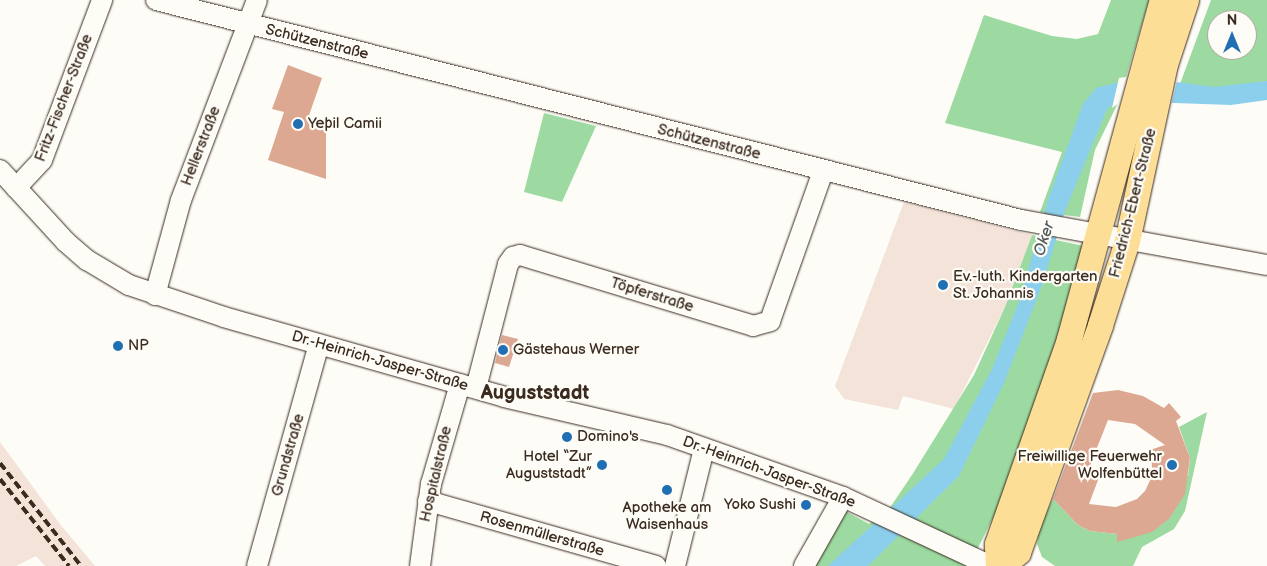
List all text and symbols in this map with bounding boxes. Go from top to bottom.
north arrow [1207,10,1257,60]
text: N [1227,12,1237,29]
street label: Schützenstraße [264,21,370,63]
street label: Fritz-Fischer-Straße [31,32,97,164]
street label: Hellerstraße [178,104,224,188]
place label: Yeþil Camii [308,115,382,133]
marker: Yeþil Camii [292,118,304,130]
street label: Schützenstraße [656,121,762,163]
street label: Friedrich-Ebert-Straße [1106,126,1160,280]
water label: Oker [1030,219,1060,259]
place label: Ev.-luth. Kindergarten St. Johannis [953,267,1098,302]
street label: Töpferstraße [608,274,696,316]
marker: Ev.-luth. Kindergarten St. Johannis [937,279,949,291]
street label: Dr.-Heinrich-Jasper-Straße [290,327,470,395]
place label: NP [128,337,149,355]
marker: NP [112,340,124,352]
place label: Gästehaus Werner [513,341,640,359]
marker: Gästehaus Werner [497,344,509,356]
district label: Auguststadt [481,381,589,405]
street label: Grundstraße [268,412,308,498]
street label: Hospitalstraße [416,424,456,524]
place label: Domino's [577,428,639,446]
marker: Domino's [561,431,573,443]
street label: Dr.-Heinrich-Jasper-Straße [680,432,858,512]
place label: Hotel “Zur Auguststadt” [506,447,592,482]
place label: Freiwillige Feuerwehr Wolfenbüttel [1018,447,1162,482]
marker: Hotel “Zur Auguststadt” [596,459,608,471]
marker: Freiwillige Feuerwehr Wolfenbüttel [1166,459,1178,471]
marker: Apotheke am Waisenhaus [661,484,673,496]
place label: Yoko Sushi [724,496,796,514]
place label: Apotheke am Waisenhaus [623,498,711,533]
marker: Yoko Sushi [800,499,812,511]
street label: Rosenmüllerstraße [478,508,606,560]

